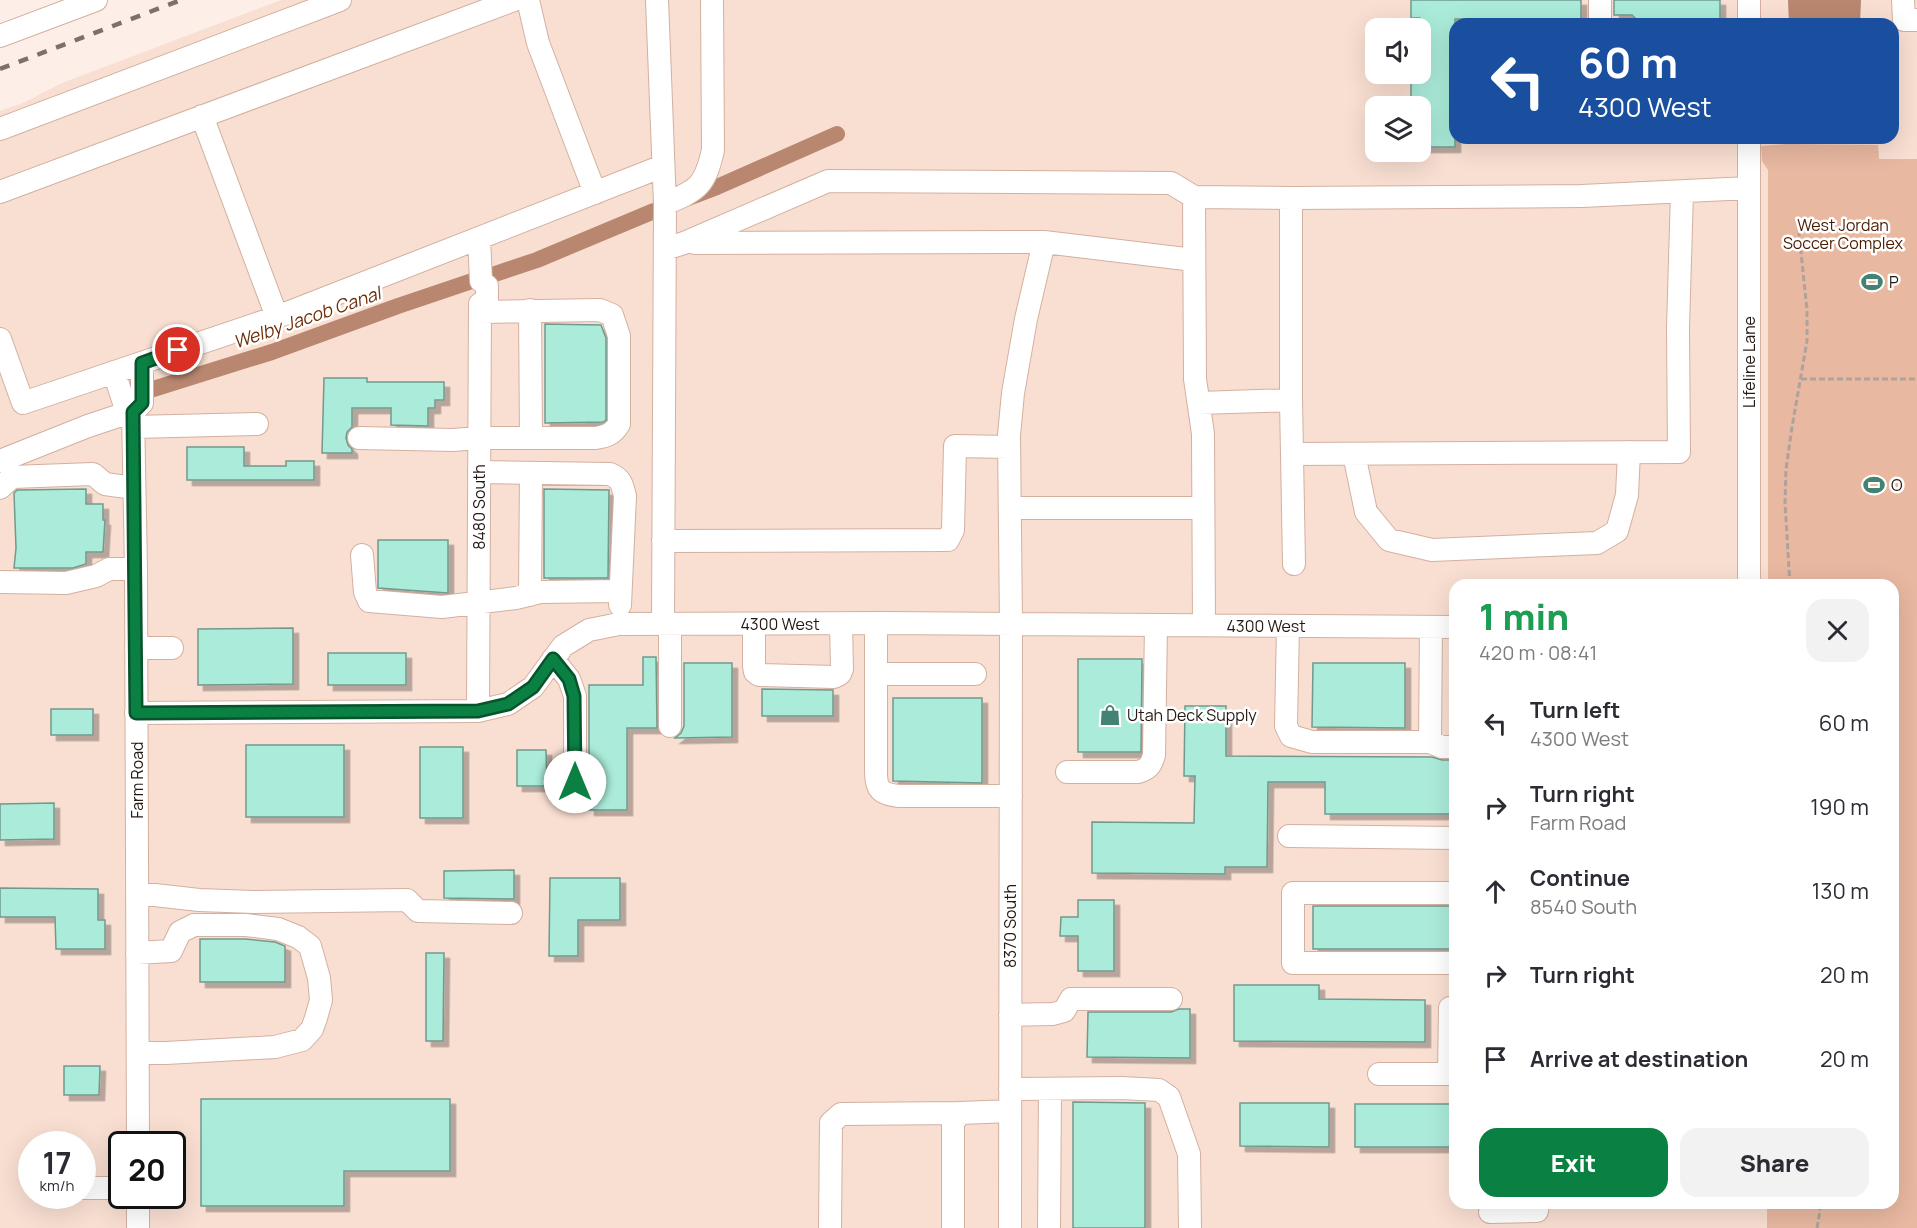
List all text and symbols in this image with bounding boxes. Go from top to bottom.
map controls [1365,18,1431,162]
button: sound [1365,18,1431,84]
text: 60 m [1578,33,1678,91]
icon: left [1479,42,1557,120]
text: 4300 West [1578,88,1712,125]
button: layers [1365,96,1431,162]
park label: West Jordan Soccer Complex [1783,214,1904,254]
sports icon: P [1860,270,1884,294]
place label: P [1889,271,1899,293]
water label: Welby Jacob Canal [230,280,386,354]
street label: Lifeline Lane [1738,316,1760,408]
pin [152,324,203,375]
icon: arrive [161,333,194,366]
street label: 8480 South [468,464,490,550]
sports icon: O [1862,473,1886,497]
place label: O [1891,474,1903,496]
text: 1 min [1479,592,1569,641]
button: close [1806,599,1869,662]
street label: 4300 West [740,613,820,635]
street label: 4300 West [1226,615,1306,637]
text: 420 m · 08:41 [1479,639,1597,666]
text: Turn left [1530,695,1620,725]
shop icon: Utah Deck Supply [1098,703,1122,727]
place label: Utah Deck Supply [1127,704,1257,726]
icon: left [1479,707,1512,740]
text: 60 m [1819,708,1869,738]
text: 4300 West [1530,725,1629,752]
street label: Farm Road [126,741,148,819]
position arrow [543,750,607,814]
text: Turn right [1530,779,1635,809]
icon: right [1479,791,1512,824]
text: 190 m [1810,792,1869,822]
text: Farm Road [1530,809,1626,836]
text: Continue [1530,863,1630,893]
icon: ahead [1479,875,1512,908]
text: 130 m [1812,876,1869,906]
street label: 8370 South [999,884,1021,968]
text: 8540 South [1530,893,1637,920]
icon: right [1479,959,1512,992]
text: Turn right [1530,960,1635,990]
text: 20 m [1820,960,1869,990]
icon: arrive [1479,1043,1512,1076]
text: Arrive at destination [1530,1044,1748,1074]
text: 20 m [1820,1044,1869,1074]
button: Exit [1479,1128,1668,1197]
button: Share [1680,1128,1869,1197]
speed limit sign: 20 [108,1131,186,1209]
text: 17 [42,1142,72,1183]
text: km/h [40,1175,74,1196]

